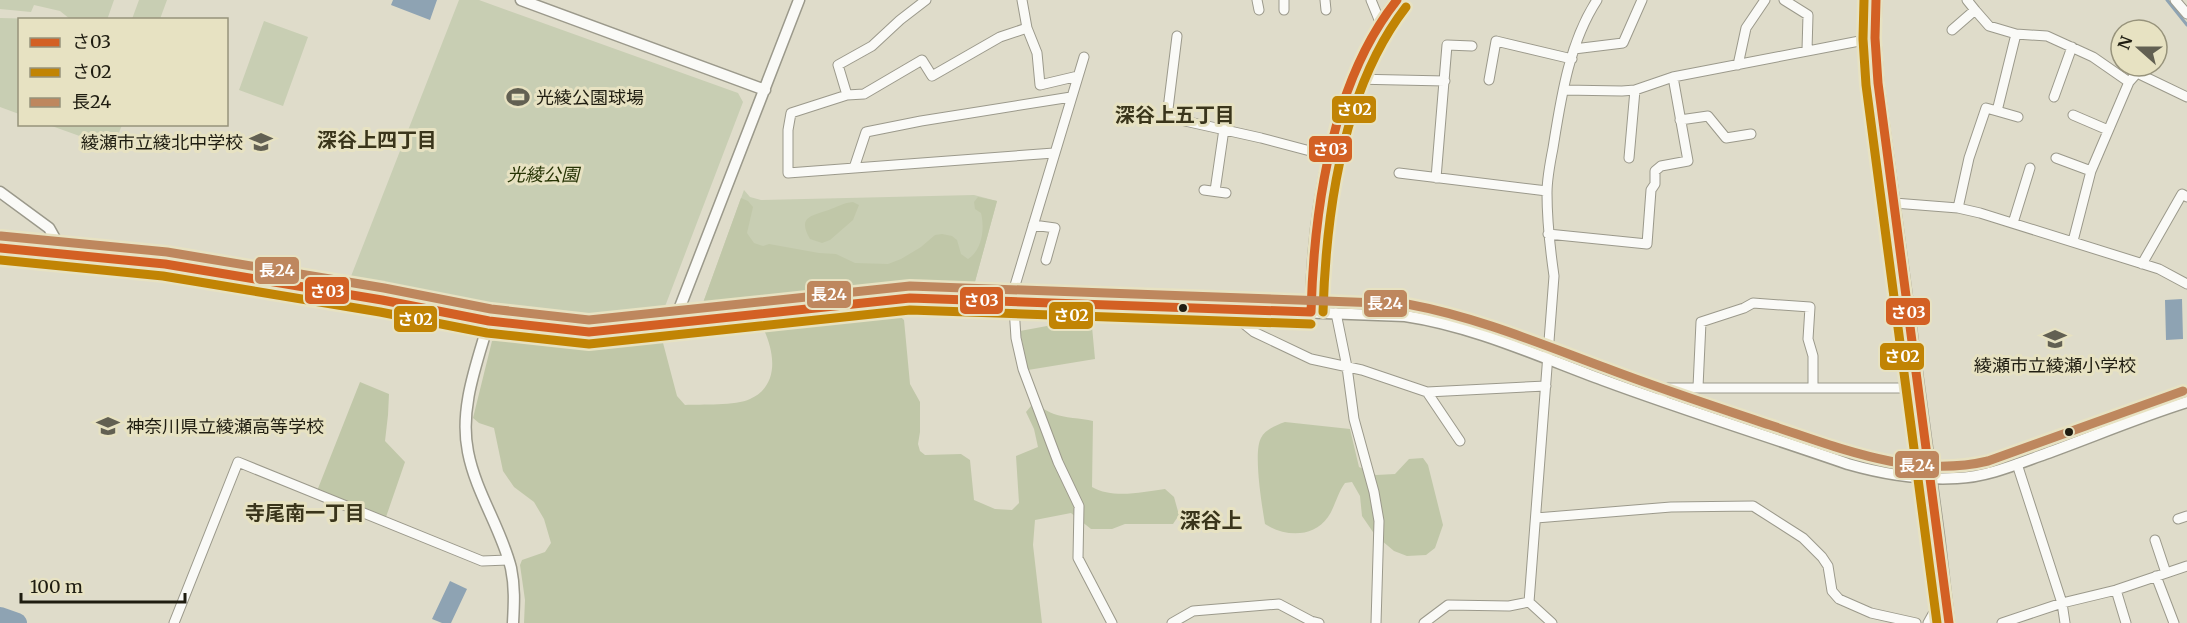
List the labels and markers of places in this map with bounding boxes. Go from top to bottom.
sports icon: 光綾公園球場 [505,84,531,110]
place label: 光綾公園球場 [536,86,644,109]
school or university icon: 綾瀬市立綾北中学校 [248,129,274,155]
place label: 綾瀬市立綾北中学校 [81,131,243,154]
unlabelled marker [1177,302,1189,314]
school or university icon: 綾瀬市立綾瀬小学校 [2042,326,2068,352]
place label: 綾瀬市立綾瀬小学校 [1974,354,2136,377]
school or university icon: 神奈川県立綾瀬高等学校 [95,413,121,439]
place label: 神奈川県立綾瀬高等学校 [126,415,324,438]
unlabelled marker [2063,426,2075,438]

